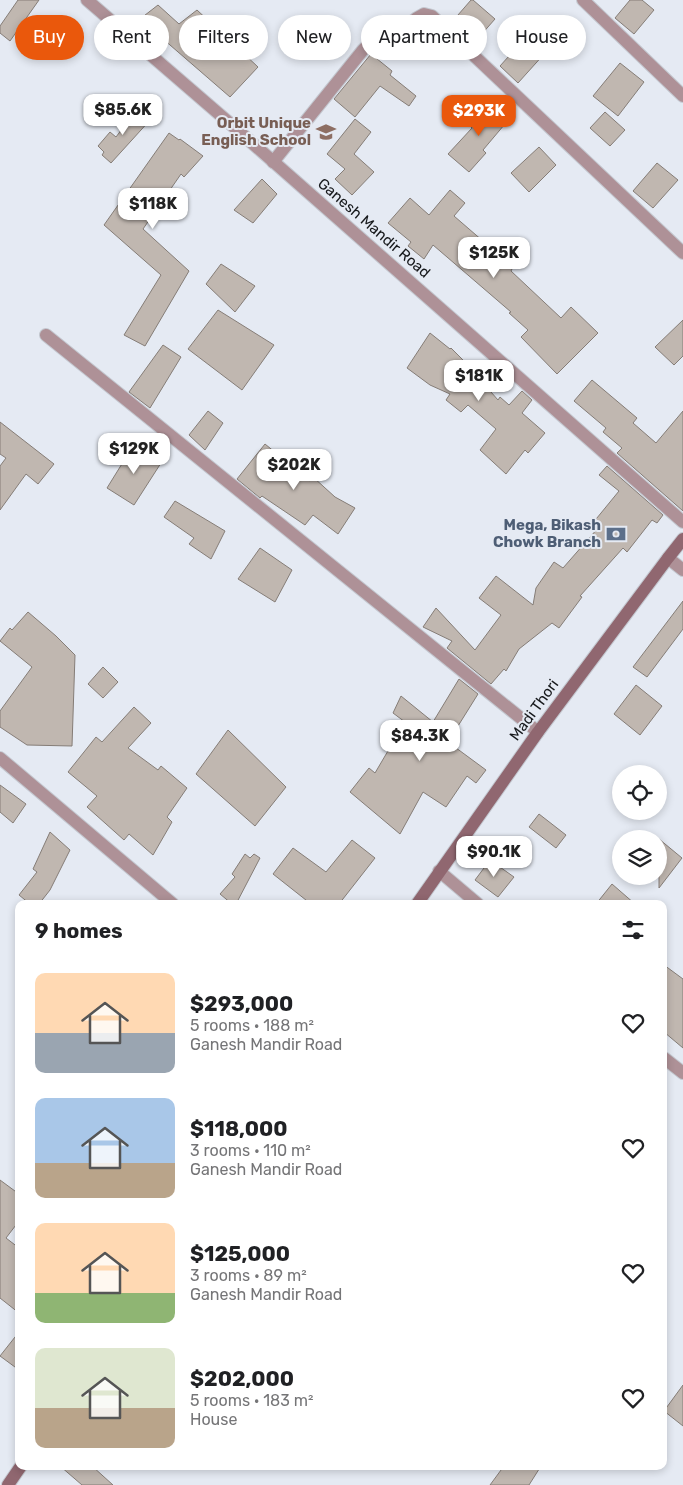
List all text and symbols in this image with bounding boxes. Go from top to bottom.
chip: Buy [15,15,84,60]
chip: Rent [94,15,169,60]
chip: Filters [179,15,268,60]
chip: New [278,15,351,60]
chip: Apartment [361,15,487,60]
chip: House [497,15,586,60]
pin: $85.6K [82,94,164,136]
pin: $293K [444,94,514,137]
text: $85.6K [94,100,152,119]
text: $293K [453,101,505,120]
place label: Orbit Unique English School [201,114,311,149]
school or university icon: Orbit Unique English School [315,121,337,143]
street label: Ganesh Mandir Road [314,174,434,282]
pin: $118K [118,188,188,230]
text: $118K [129,194,177,213]
pin: $125K [459,236,529,279]
text: $125K [469,243,519,262]
pin: $181K [444,360,514,402]
text: $181K [455,366,503,385]
pin: $129K [99,432,169,475]
text: $129K [109,439,159,458]
pin: $202K [259,448,329,491]
text: $202K [268,455,320,474]
place label: Mega, Bikash Chowk Branch [493,516,601,551]
bank icon: Mega, Bikash Chowk Branch [605,523,627,545]
street label: Madi Thori [506,676,562,744]
pin: $84.3K [379,720,461,762]
text: $84.3K [391,726,449,745]
map controls [612,765,667,885]
button: locate [612,765,667,820]
button: layers [612,830,667,885]
pin: $90.1K [453,836,535,878]
text: $90.1K [467,842,521,861]
icon: filters [619,916,647,944]
text: 9 homes [35,918,123,943]
text: $293,000 [190,991,293,1016]
icon: home [75,993,135,1053]
icon: heart [619,1009,647,1037]
text: 5 rooms · 188 m² [190,1016,314,1035]
text: Ganesh Mandir Road [190,1035,342,1054]
text: $118,000 [190,1116,288,1141]
icon: home [75,1118,135,1178]
icon: heart [619,1134,647,1162]
text: 3 rooms · 110 m² [190,1141,311,1160]
text: Ganesh Mandir Road [190,1160,342,1179]
text: $125,000 [190,1241,290,1266]
icon: home [75,1243,135,1303]
icon: heart [619,1259,647,1287]
text: 3 rooms · 89 m² [190,1266,307,1285]
text: Ganesh Mandir Road [190,1285,342,1304]
text: $202,000 [190,1366,294,1391]
icon: home [75,1368,135,1428]
icon: heart [619,1384,647,1412]
text: 5 rooms · 183 m² [190,1391,313,1410]
text: House [190,1410,237,1429]

